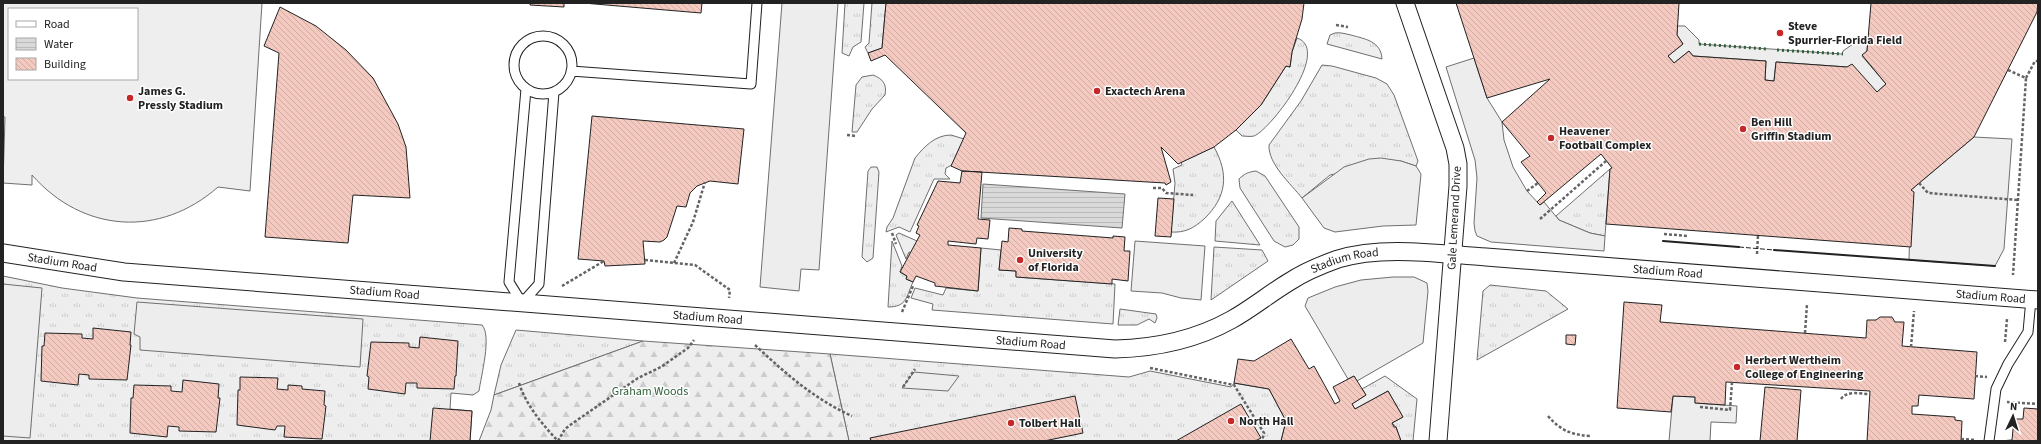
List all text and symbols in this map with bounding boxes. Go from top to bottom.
legend [8,8,138,80]
text: Road [44,16,70,33]
place label: Steve Spurrier-Florida Field [1788,18,1902,49]
marker: Steve Spurrier-Florida Field [1775,28,1785,38]
text: Water [44,36,74,53]
text: Building [44,56,86,73]
place label: James G. Pressly Stadium [138,83,223,114]
place label: Exactech Arena [1105,83,1185,100]
marker: Exactech Arena [1092,86,1102,96]
marker: James G. Pressly Stadium [125,93,135,103]
place label: Ben Hill Griffin Stadium [1751,114,1832,145]
place label: Heavener Football Complex [1559,123,1651,154]
marker: Ben Hill Griffin Stadium [1738,124,1748,134]
marker: Heavener Football Complex [1546,133,1556,143]
street label: Gale Lemerand Drive [1443,166,1466,270]
street label: Stadium Road [1308,244,1379,278]
place label: University of Florida [1028,245,1083,276]
street label: Stadium Road [26,249,98,277]
marker: University of Florida [1015,255,1025,265]
street label: Stadium Road [1632,260,1703,283]
street label: Stadium Road [349,282,420,304]
street label: Stadium Road [1955,286,2026,308]
street label: Stadium Road [672,307,743,329]
street label: Stadium Road [995,332,1066,354]
place label: Herbert Wertheim College of Engineering [1745,352,1864,383]
marker: Herbert Wertheim College of Engineering [1732,362,1742,372]
park label: Graham Woods [612,383,688,400]
north arrow [1993,396,2033,436]
text: N [2009,399,2018,414]
place label: North Hall [1239,413,1294,430]
place label: Tolbert Hall [1019,415,1082,432]
marker: North Hall [1226,416,1236,426]
marker: Tolbert Hall [1006,418,1016,428]

